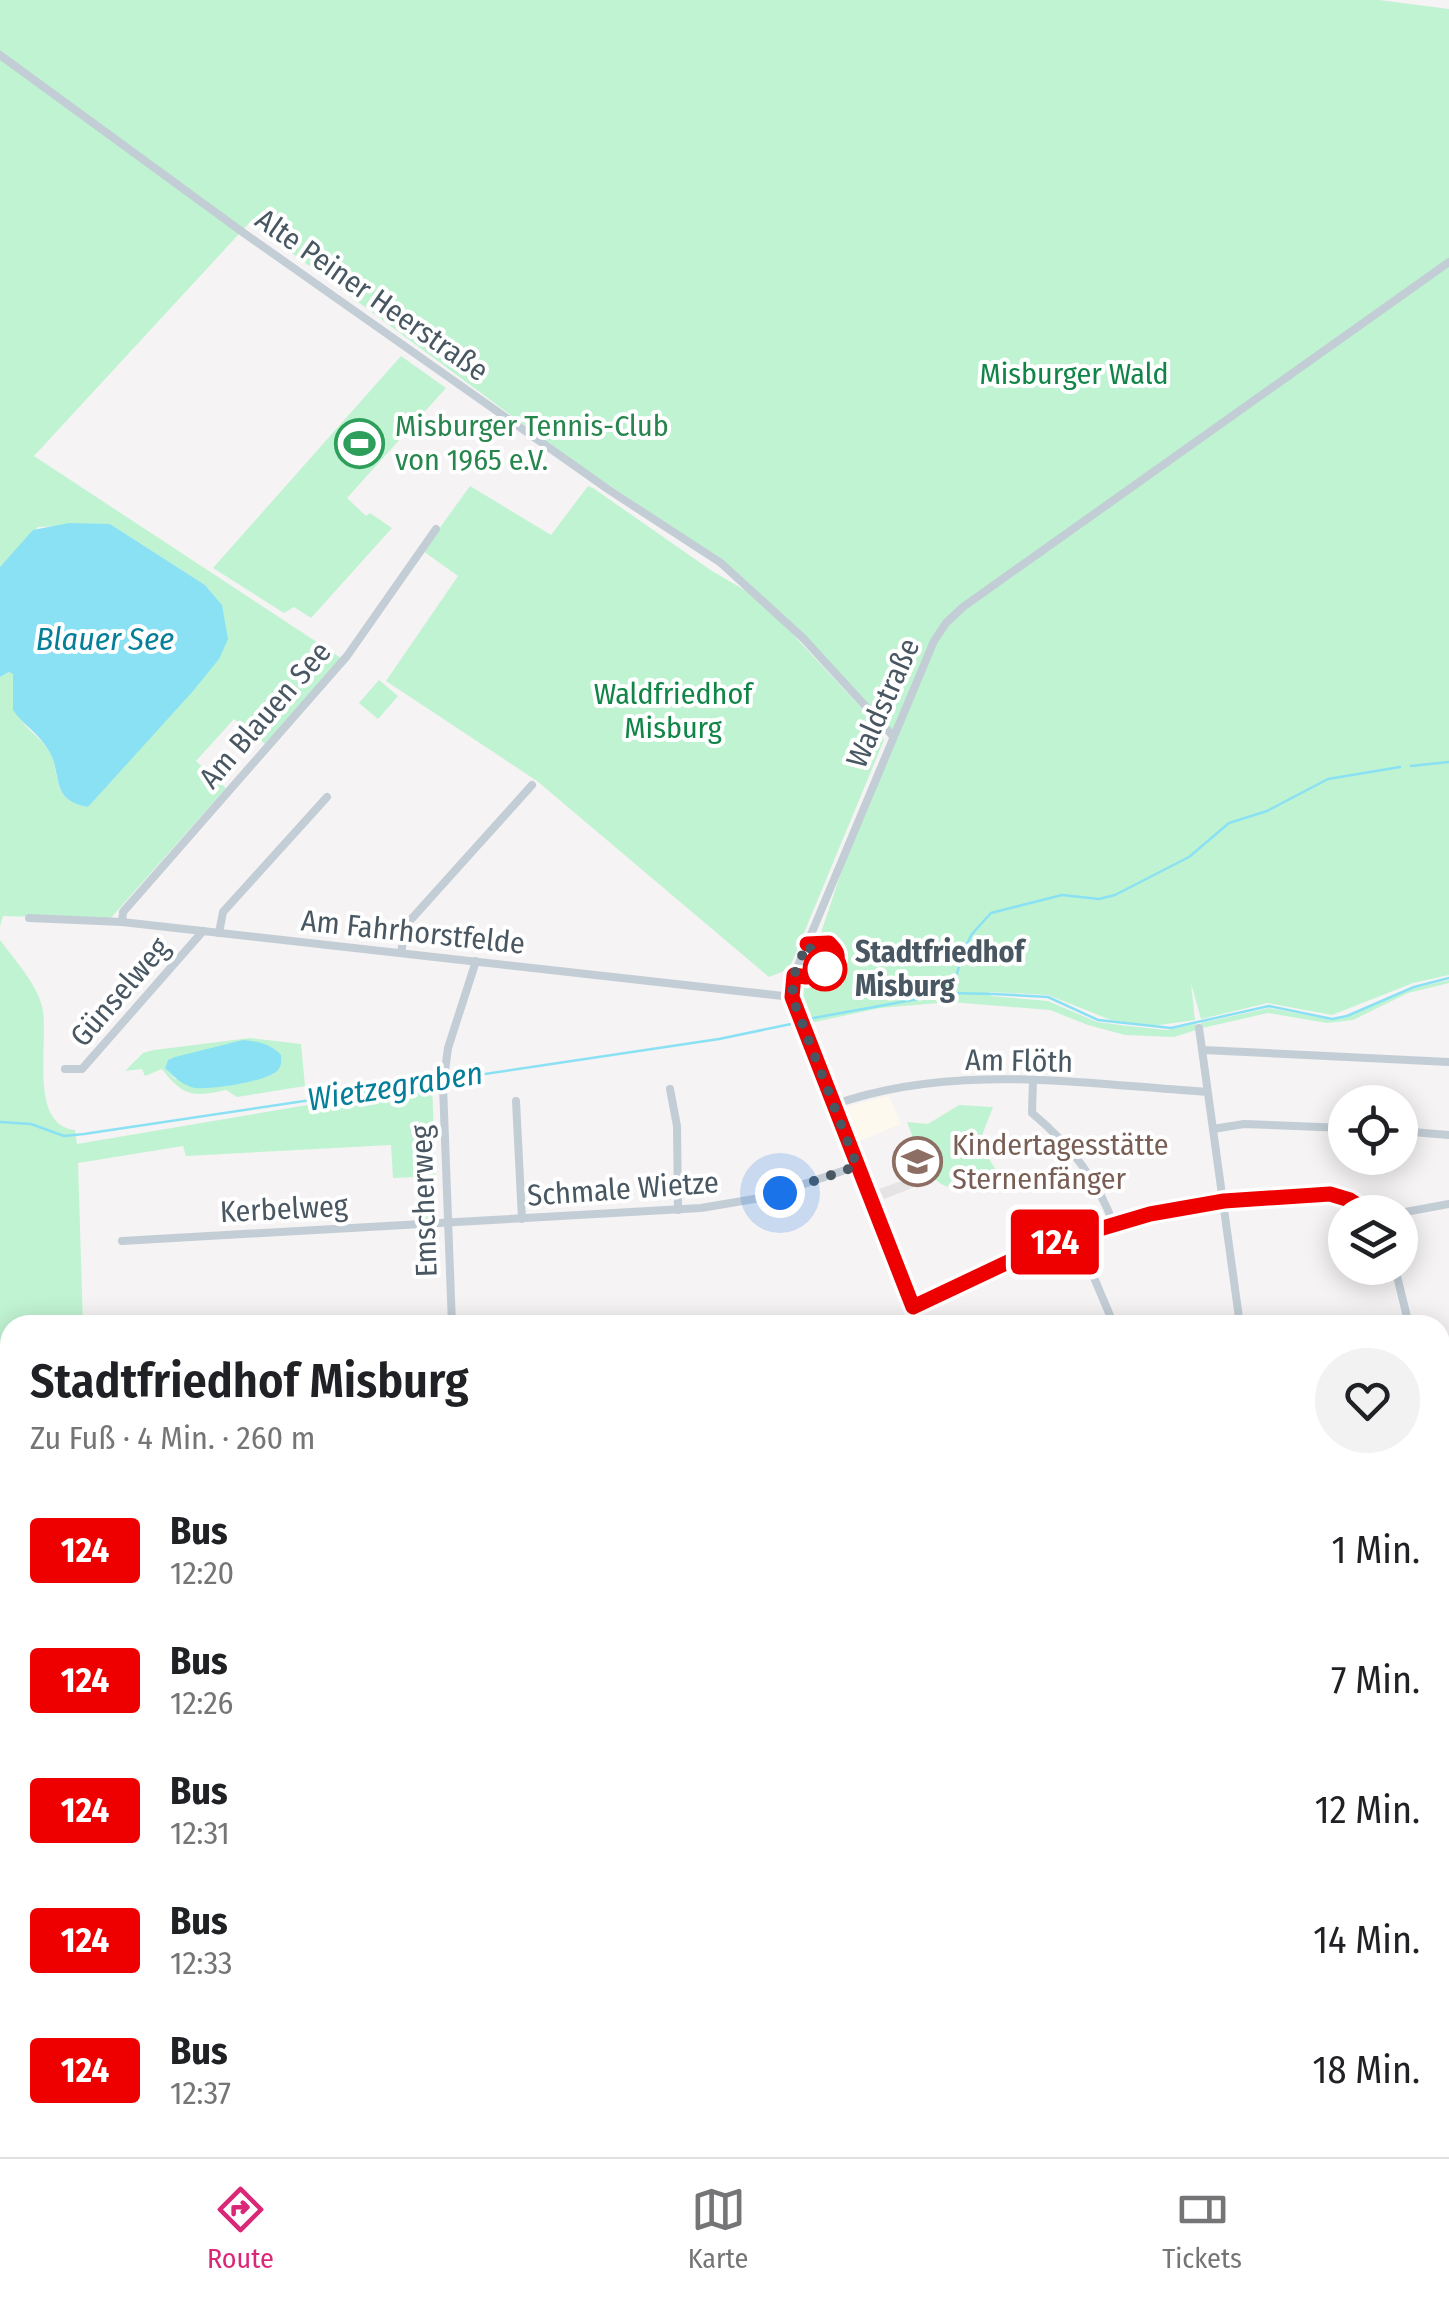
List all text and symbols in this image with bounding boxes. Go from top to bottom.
street label: Alte Peiner Heerstraße [249,201,495,389]
park label: Misburger Wald [979,356,1169,392]
place label: Misburger Tennis-Club von 1965 e.V. [395,408,669,478]
sports icon: Misburger Tennis-Club von 1965 e.V. [334,417,386,469]
water label: Blauer See [36,620,174,658]
street label: Waldstraße [839,633,927,773]
street label: Am Blauen See [191,634,339,796]
park label: Waldfriedhof Misburg [594,676,754,746]
street label: Am Fahrhorstfelde [299,902,527,962]
street label: Günselweg [63,929,178,1054]
place label: Stadtfriedhof Misburg [855,934,1027,1004]
marker: Stadtfriedhof Misburg [804,948,846,990]
street label: Am Flöth [965,1042,1073,1080]
water label: Wietzegraben [305,1053,485,1119]
map controls [1328,1085,1418,1285]
button: locate [1328,1085,1418,1175]
street label: Emscherweg [403,1123,445,1278]
place label: Kindertagesstätte Sternenfänger [952,1127,1169,1197]
school or university icon: Kindertagesstätte Sternenfänger [891,1136,943,1188]
street label: Schmale Wietze [526,1164,720,1214]
your location [755,1168,805,1218]
street label: Kerbelweg [219,1188,350,1230]
button: layers [1328,1195,1418,1285]
line badge: 124 [998,1210,1112,1274]
text: 124 [1031,1221,1079,1263]
button: heart [1315,1348,1420,1453]
text: Stadtfriedhof Misburg [30,1352,469,1410]
text: Zu Fuß · 4 Min. · 260 m [30,1419,315,1457]
text: Bus [170,1508,228,1554]
text: 1 Min. [1332,1527,1420,1573]
text: 124 [61,1529,109,1571]
text: 12:20 [170,1554,234,1592]
text: Bus [170,1638,228,1684]
text: 7 Min. [1331,1657,1420,1703]
text: 124 [61,1659,109,1701]
text: 12:26 [170,1684,233,1722]
text: Bus [170,1768,228,1814]
text: 12 Min. [1315,1787,1420,1833]
text: 124 [61,1789,109,1831]
text: 12:31 [170,1814,230,1852]
text: Bus [170,1898,228,1944]
text: 14 Min. [1313,1917,1420,1963]
text: 124 [61,1919,109,1961]
text: 12:33 [170,1944,233,1982]
text: Bus [170,2028,228,2074]
text: 18 Min. [1313,2047,1420,2093]
text: 124 [61,2049,109,2091]
text: 12:37 [170,2074,231,2112]
tab: Route [207,2182,274,2275]
tab: Karte [688,2182,748,2275]
tab: Tickets [1162,2182,1242,2275]

